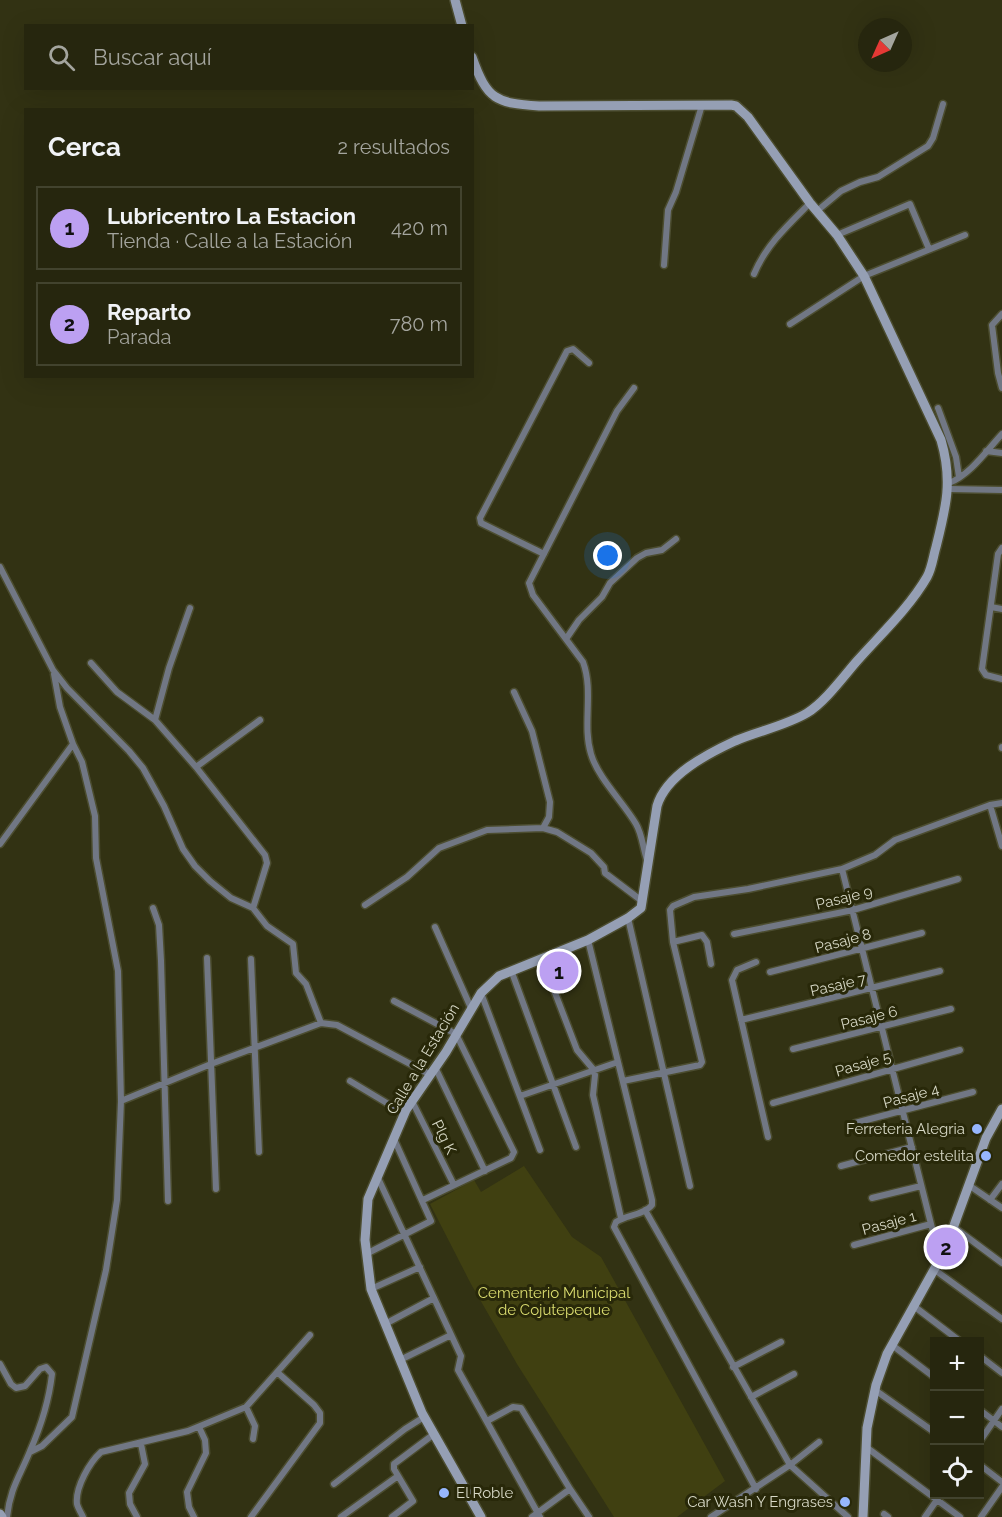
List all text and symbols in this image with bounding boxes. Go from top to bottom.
north arrow [858,18,912,72]
search box [24,24,474,90]
icon: search [45,41,78,74]
text: Buscar aquí [93,44,212,70]
text: Cerca [48,132,121,162]
text: 2 resultados [337,135,450,159]
text: Lubricentro La Estacion [107,203,356,229]
text: 1 [65,216,74,240]
text: 420 m [391,216,448,240]
text: Tienda · Calle a la Estación [107,229,352,253]
text: Reparto [107,299,191,325]
text: 2 [64,312,75,336]
text: 780 m [390,312,448,336]
text: Parada [107,325,171,349]
your location [593,541,622,570]
street label: Pasaje 9 [814,882,874,914]
street label: Pasaje 8 [813,925,873,957]
pin: 1 [540,948,578,994]
street label: Pasaje 7 [808,970,868,1000]
street label: Calle a la Estación [383,1000,463,1118]
street label: Pasaje 6 [839,1002,899,1034]
street label: Pasaje 5 [833,1047,893,1081]
street label: Pasaje 4 [881,1080,941,1112]
street label: Plg K [428,1117,460,1158]
place label: Ferreteria Alegria [846,1120,965,1138]
marker: Ferreteria Alegria [970,1122,984,1136]
place label: Comedor estelita [855,1147,974,1165]
marker: Comedor estelita [979,1149,993,1163]
street label: Pasaje 1 [860,1207,919,1239]
pin: 2 [926,1224,966,1270]
park label: Cementerio Municipal de Cojutepeque [478,1284,631,1319]
map controls [930,1337,984,1499]
button: + [930,1337,984,1391]
button: − [930,1391,984,1445]
button: locate [930,1445,984,1499]
place label: El Roble [456,1484,513,1502]
marker: El Roble [437,1486,451,1500]
place label: Car Wash Y Engrases [687,1493,833,1511]
marker: Car Wash Y Engrases [838,1495,852,1509]

